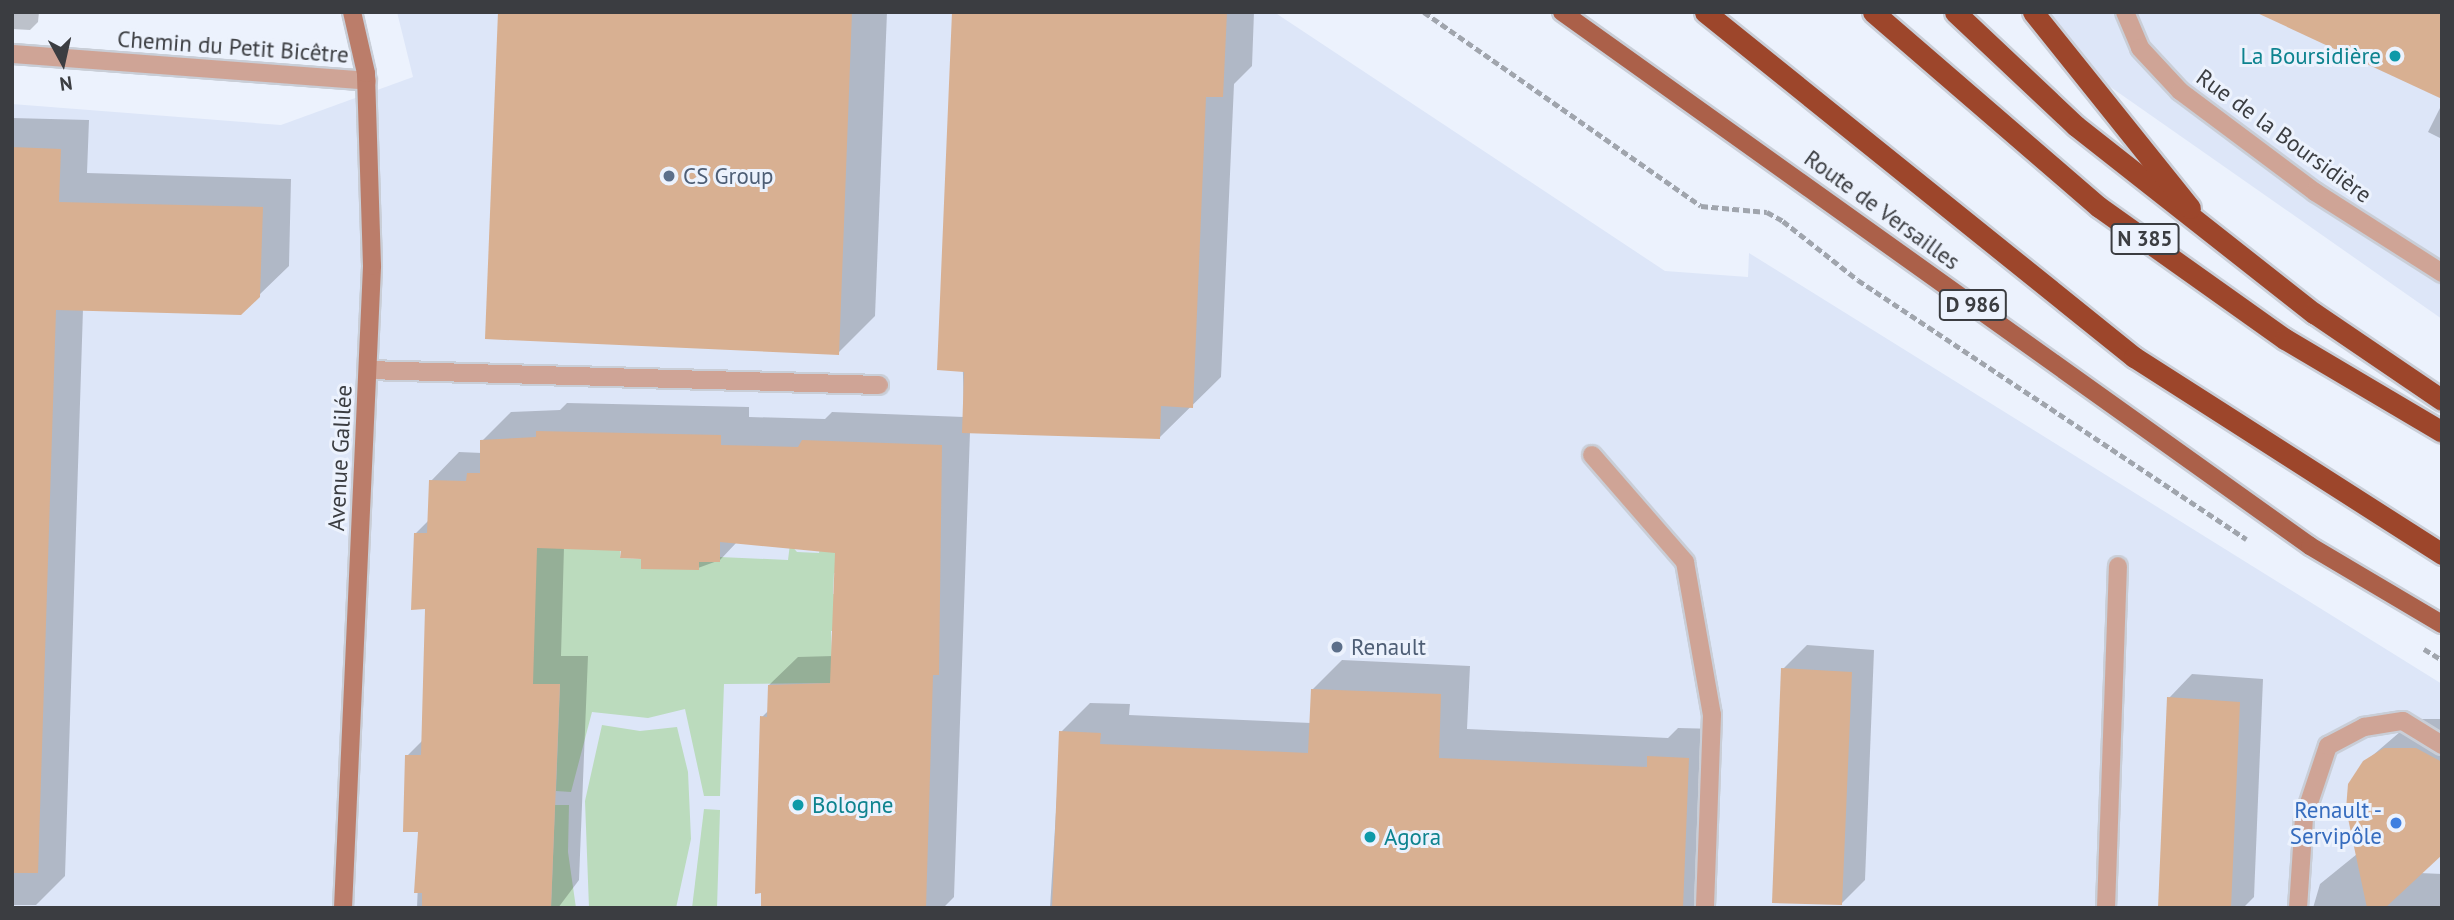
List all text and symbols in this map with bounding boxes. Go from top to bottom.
street label: Chemin du Petit Bicêtre [116,25,350,69]
north arrow [28,28,98,98]
place label: La Boursidière [2240,42,2381,70]
marker: La Boursidière [2387,48,2403,64]
street label: Rue de la Boursidière [2191,63,2377,209]
text: N [58,71,74,97]
street label: Route de Versailles [1799,144,1965,276]
place label: CS Group [683,162,774,190]
marker: CS Group [661,168,677,184]
road number: N 385 [2110,222,2180,256]
road number: D 986 [1938,288,2008,322]
street label: Avenue Galilée [322,384,358,532]
place label: Renault [1351,633,1426,661]
marker: Renault [1329,639,1345,655]
place label: Bologne [812,791,893,819]
place label: Renault - Servipôle [2290,796,2382,850]
marker: Bologne [790,797,806,813]
marker: Renault - Servipôle [2388,815,2404,831]
place label: Agora [1384,823,1441,851]
marker: Agora [1362,829,1378,845]

